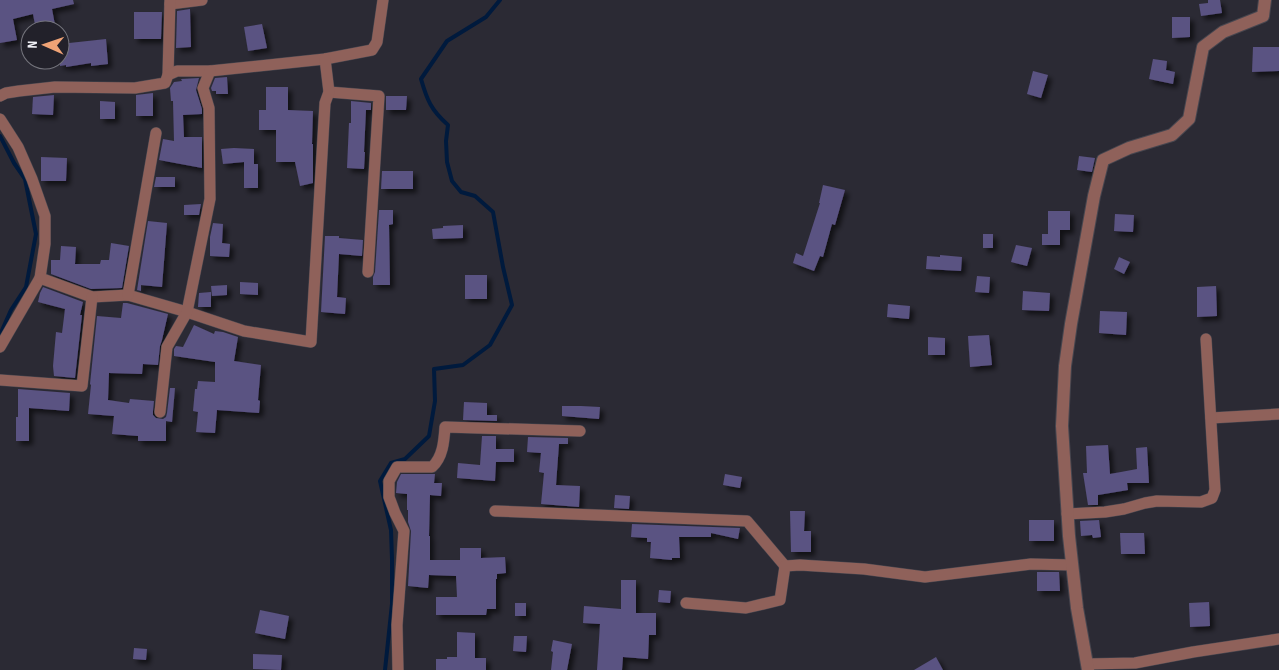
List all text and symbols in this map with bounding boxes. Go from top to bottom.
north arrow [20,20,70,70]
text: N [24,41,41,49]

